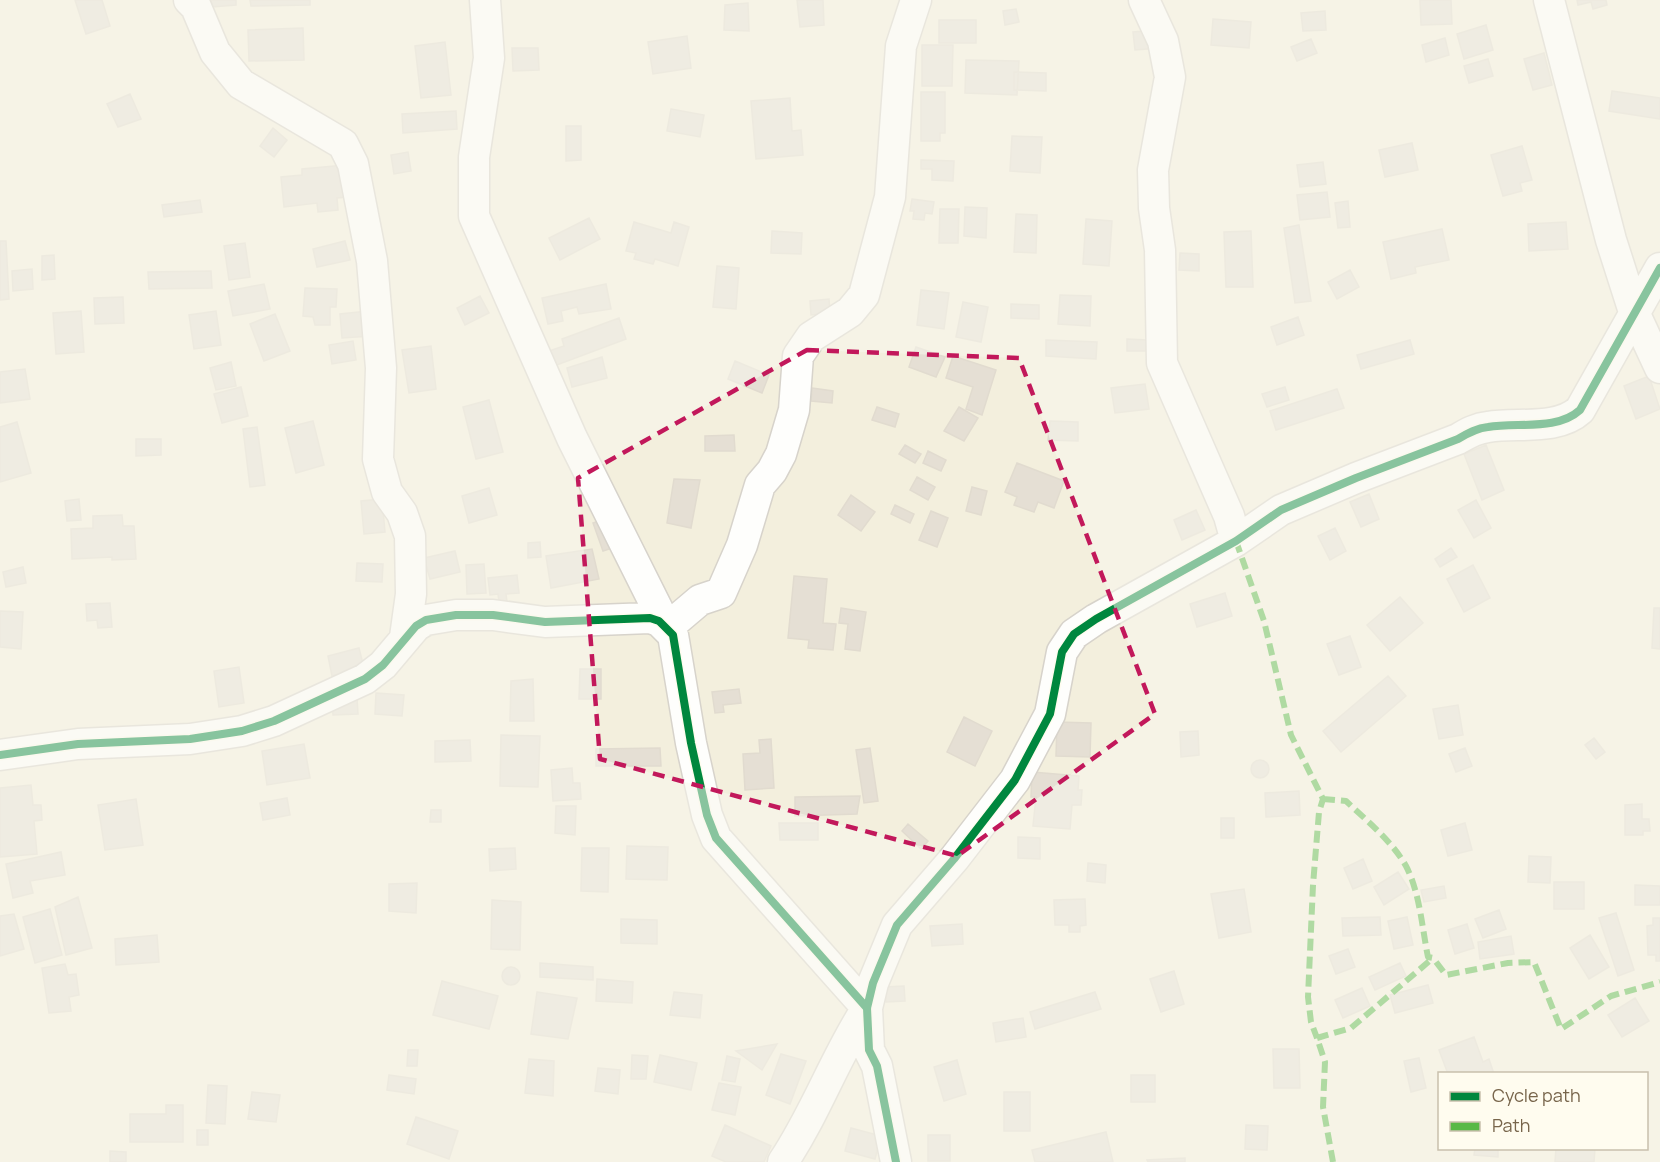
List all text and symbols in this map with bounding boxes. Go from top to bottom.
legend [1438,1072,1648,1150]
text: Cycle path [1492,1083,1581,1107]
text: Path [1492,1113,1530,1137]

